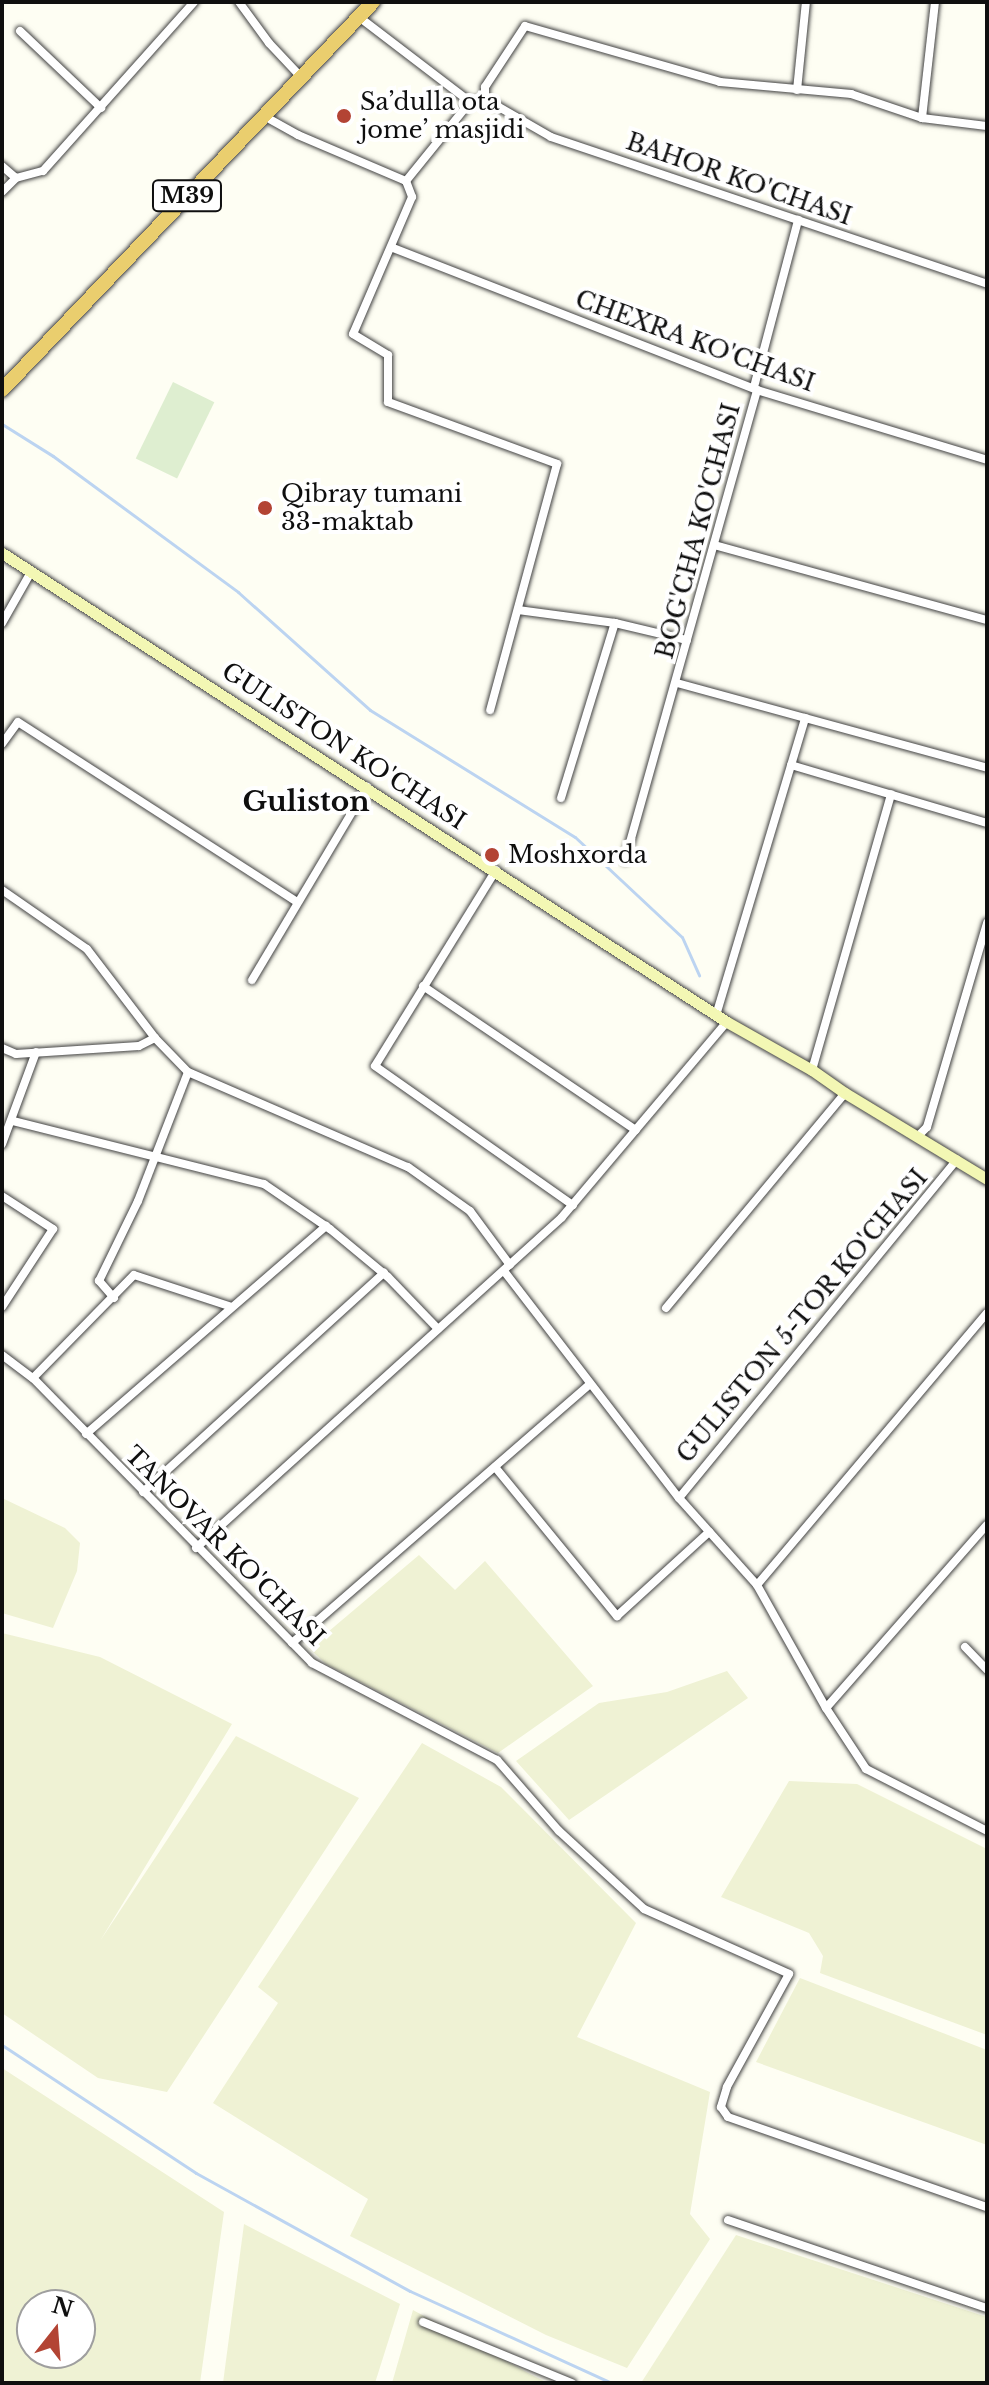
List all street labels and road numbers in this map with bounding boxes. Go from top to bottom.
street label: BAHOR KO'CHASI [622,127,856,231]
road number: M39 [151,178,223,214]
street label: CHEXRA KO'CHASI [571,284,819,398]
street label: BOG'CHA KO'CHASI [650,400,746,662]
street label: GULISTON KO'CHASI [217,656,471,836]
street label: GULISTON 5-TOR KO'CHASI [670,1163,934,1469]
street label: TANOVAR KO'CHASI [119,1440,331,1652]

